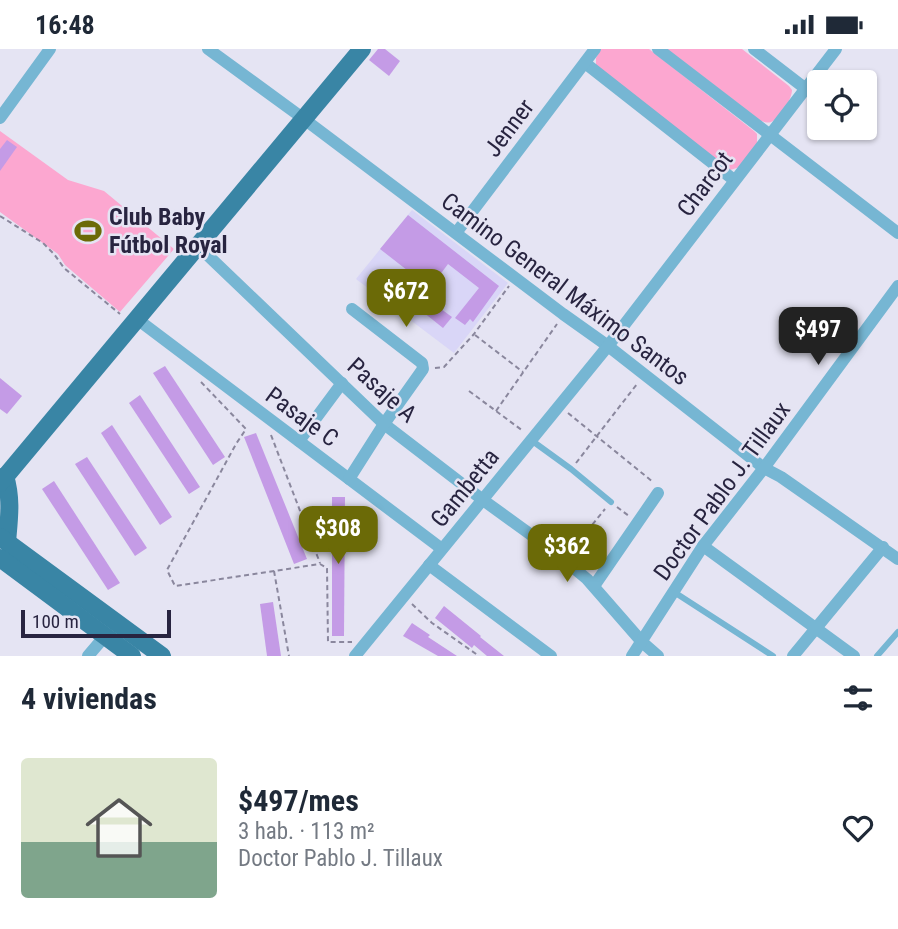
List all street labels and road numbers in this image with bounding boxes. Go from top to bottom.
street label: Jenner [478,94,540,162]
street label: Charcot [672,146,738,222]
street label: Camino General Máximo Santos [436,187,694,391]
street label: Pasaje A [342,352,422,428]
street label: Pasaje C [260,381,344,453]
street label: Doctor Pablo J. Tillaux [648,396,796,586]
street label: Gambetta [425,443,505,533]

